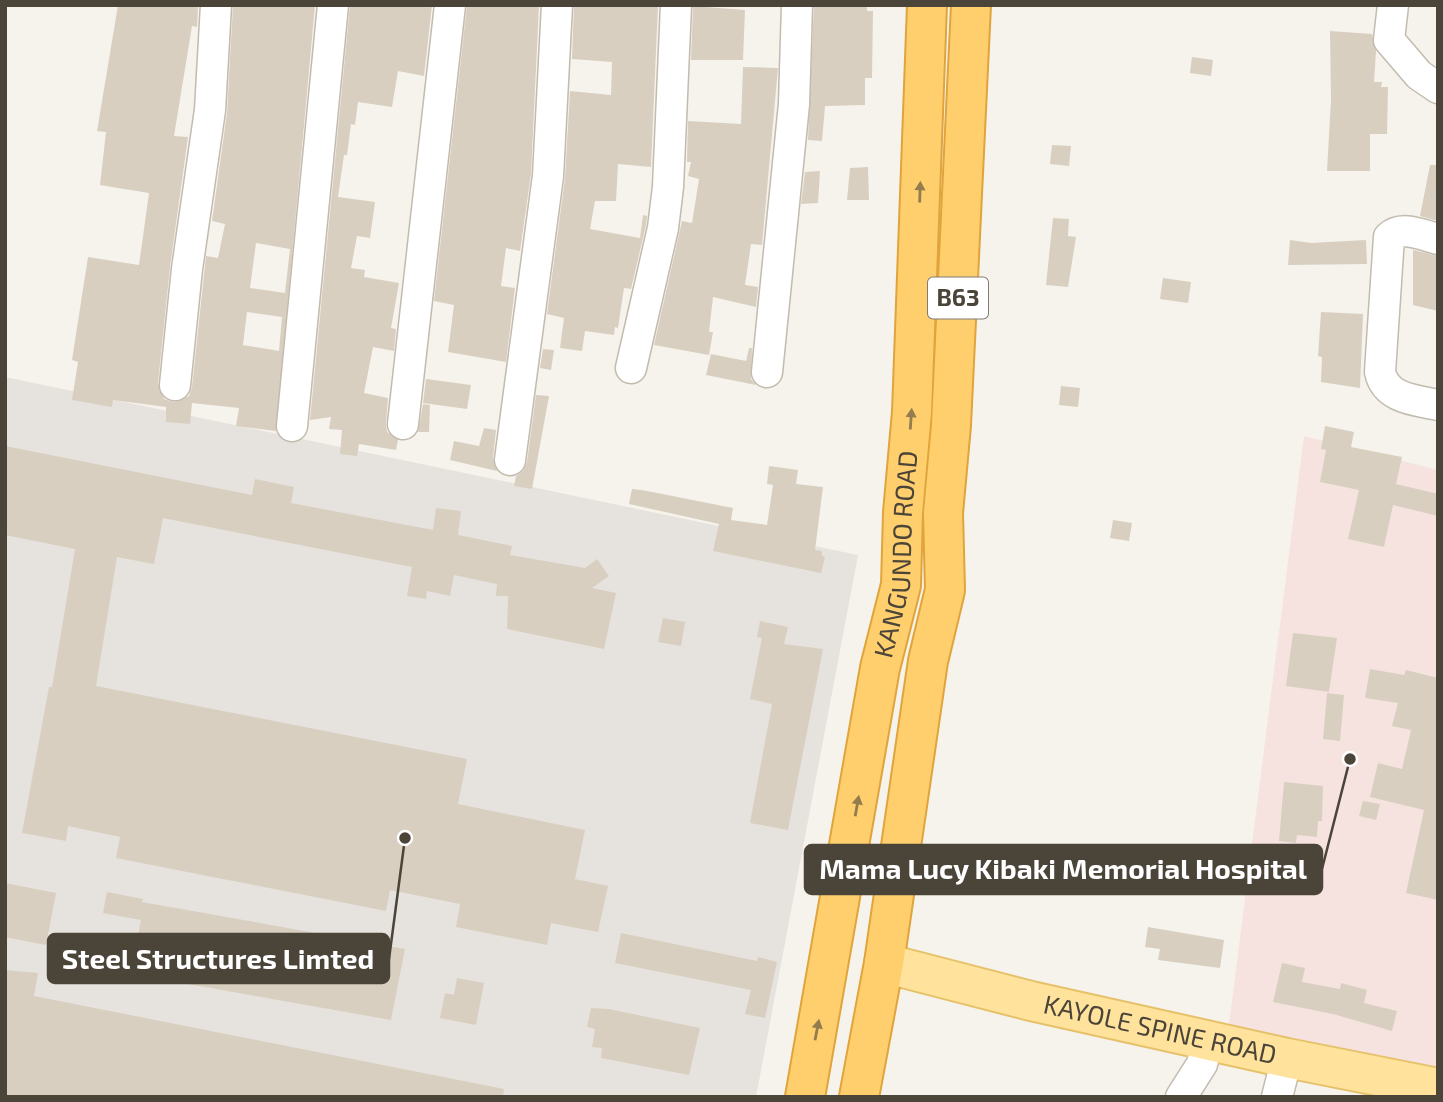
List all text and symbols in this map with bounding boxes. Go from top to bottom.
one-way arrow [914,181,925,203]
road number: B63 [928,278,988,318]
one-way arrow [906,408,917,430]
street label: KANGUNDO ROAD [866,449,922,661]
one-way arrow [852,795,863,817]
callout: Mama Lucy Kibaki Memorial Hospital [805,845,1322,894]
text: Mama Lucy Kibaki Memorial Hospital [819,851,1308,885]
callout: Steel Structures Limted [48,934,389,983]
text: Steel Structures Limted [62,941,374,975]
street label: KAYOLE SPINE ROAD [1041,987,1280,1069]
one-way arrow [812,1019,823,1041]

